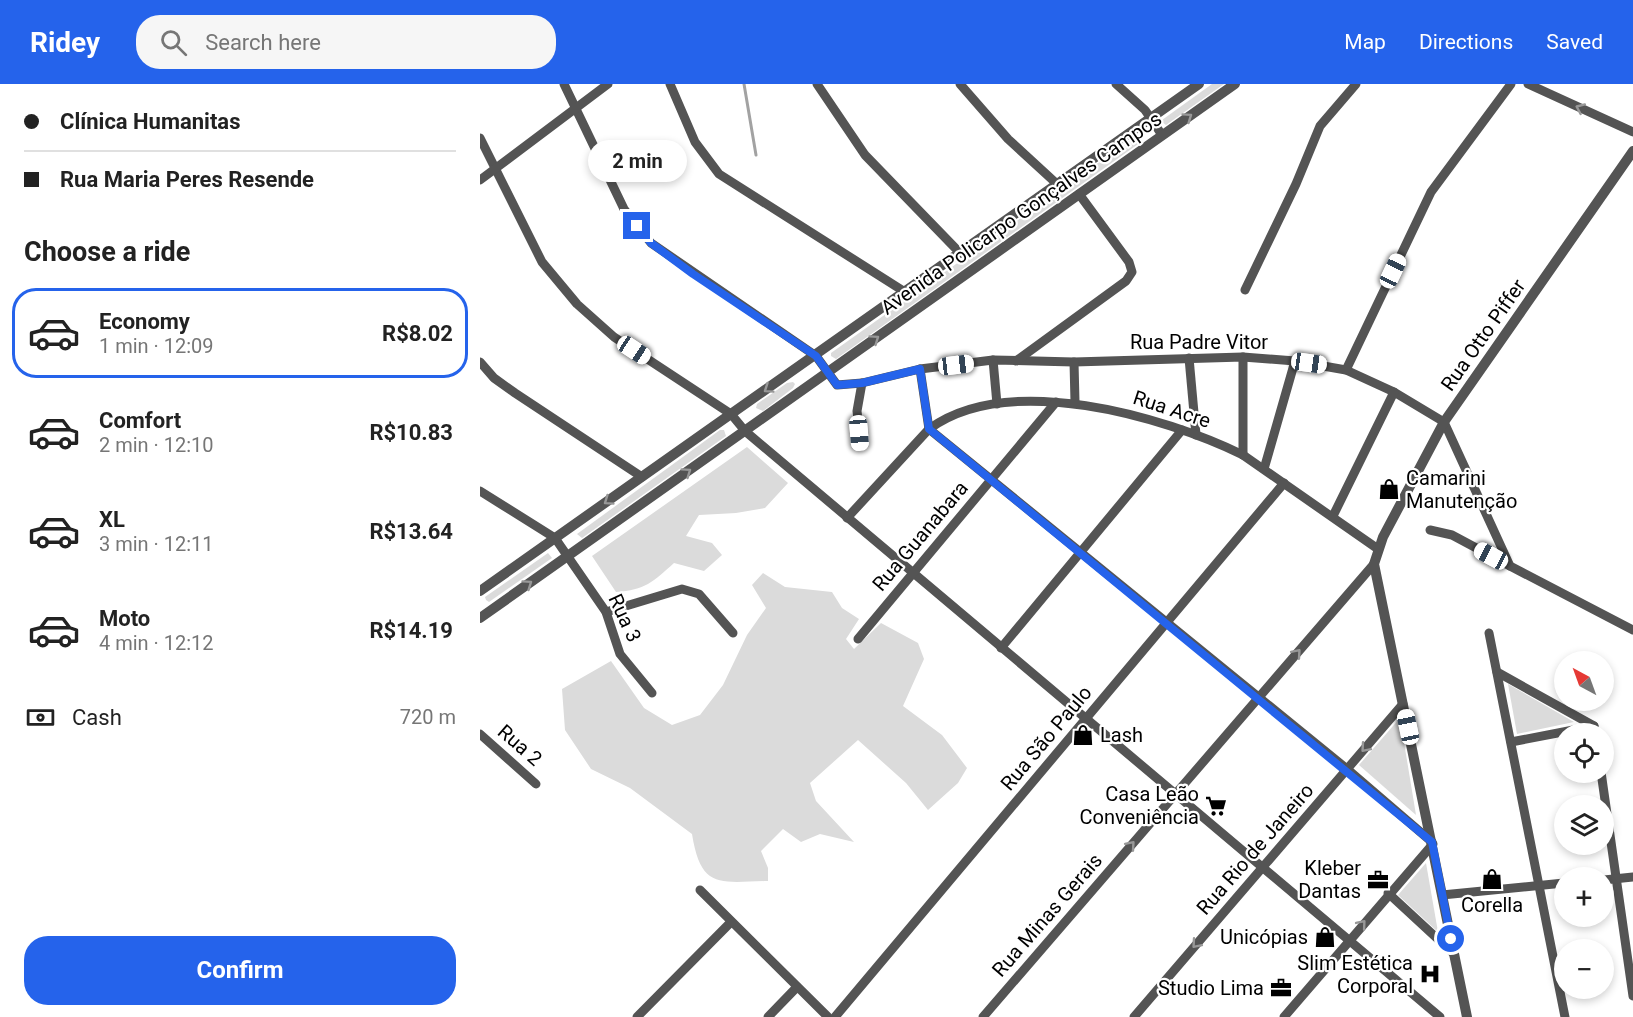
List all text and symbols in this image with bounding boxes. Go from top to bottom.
search box [136,15,556,69]
text: Ridey [30,26,100,59]
icon: search [157,26,190,59]
text: Search here [205,30,321,55]
text: Map [1344,30,1386,54]
text: Directions [1419,30,1513,54]
text: Saved [1546,30,1603,54]
one-way arrow [1576,103,1587,115]
street label: Avenida Policarpo Gonçalves Campos [876,106,1166,320]
text: Clínica Humanitas [60,109,240,134]
one-way arrow [1182,113,1193,124]
callout: 2 min [588,139,687,181]
text: 2 min [612,149,663,173]
text: Rua Maria Peres Resende [60,167,314,192]
route end [623,212,650,239]
text: Choose a ride [24,236,190,268]
car [1377,251,1409,291]
street label: Rua Otto Piffer [1436,274,1530,395]
icon: car [27,306,81,360]
text: Economy [99,309,190,334]
text: R$8.02 [382,321,453,346]
street label: Rua Padre Vitor [1130,330,1268,354]
car [614,333,654,367]
text: 1 min · 12:09 [99,334,214,358]
one-way arrow [868,335,879,346]
car [1290,352,1328,374]
car [937,354,975,376]
one-way arrow [764,382,775,393]
street label: Rua Acre [1130,385,1214,433]
icon: car [27,405,81,459]
text: Comfort [99,408,181,433]
car [848,414,870,452]
text: R$10.83 [369,420,453,445]
text: 2 min · 12:10 [99,433,214,457]
place label: Camarini Manutenção [1406,466,1517,513]
one-way arrow [680,468,691,479]
street label: Rua Guanabara [867,476,973,596]
shop icon: Camarini Manutenção [1377,477,1401,501]
one-way arrow [604,494,615,505]
icon: car [27,504,81,558]
text: XL [99,507,125,532]
text: R$13.64 [369,519,453,544]
text: 3 min · 12:11 [99,532,214,556]
car [1471,540,1511,572]
one-way arrow [521,580,532,591]
street label: Rua 3 [603,590,647,646]
icon: car [27,603,81,657]
text: Moto [99,606,150,631]
text: R$14.19 [369,618,453,643]
text: 4 min · 12:12 [99,631,214,655]
one-way arrow [1290,649,1301,660]
north arrow [1554,651,1614,711]
map controls [1554,651,1614,999]
street label: Rua São Paulo [995,681,1097,795]
icon: cash [24,701,57,734]
text: Cash [72,705,122,730]
text: 720 m [400,705,456,729]
car [1395,708,1421,746]
street label: Rua 2 [493,719,547,771]
shop icon: Lash [1071,723,1095,747]
place label: Lash [1100,723,1143,747]
button: locate [1554,723,1614,783]
one-way arrow [1361,741,1372,752]
street label: Rua Rio de Janeiro [1191,778,1319,920]
place label: Casa Leão Conveniência [1080,782,1199,829]
supermarket icon: Casa Leão Conveniência [1204,794,1228,818]
button: layers [1554,795,1614,855]
one-way arrow [1124,841,1135,852]
street label: Rua Minas Gerais [987,848,1107,982]
place label: Kleber Dantas [1298,856,1361,903]
shop icon: Corella [1480,867,1504,891]
button: + [1554,867,1614,927]
office icon: Kleber Dantas [1366,868,1390,892]
place label: Corella [1461,893,1523,917]
one-way arrow [1355,920,1366,931]
place label: Unicópias [1220,925,1308,949]
shop icon: Unicópias [1313,925,1337,949]
route start [1437,925,1464,952]
button: Confirm [24,936,456,1005]
one-way arrow [1193,937,1204,948]
button: − [1554,939,1614,999]
place label: Slim Estética Corporal [1297,951,1413,998]
hospital icon: Slim Estética Corporal [1418,962,1442,986]
place label: Studio Lima [1158,976,1264,1000]
office icon: Studio Lima [1269,976,1293,1000]

